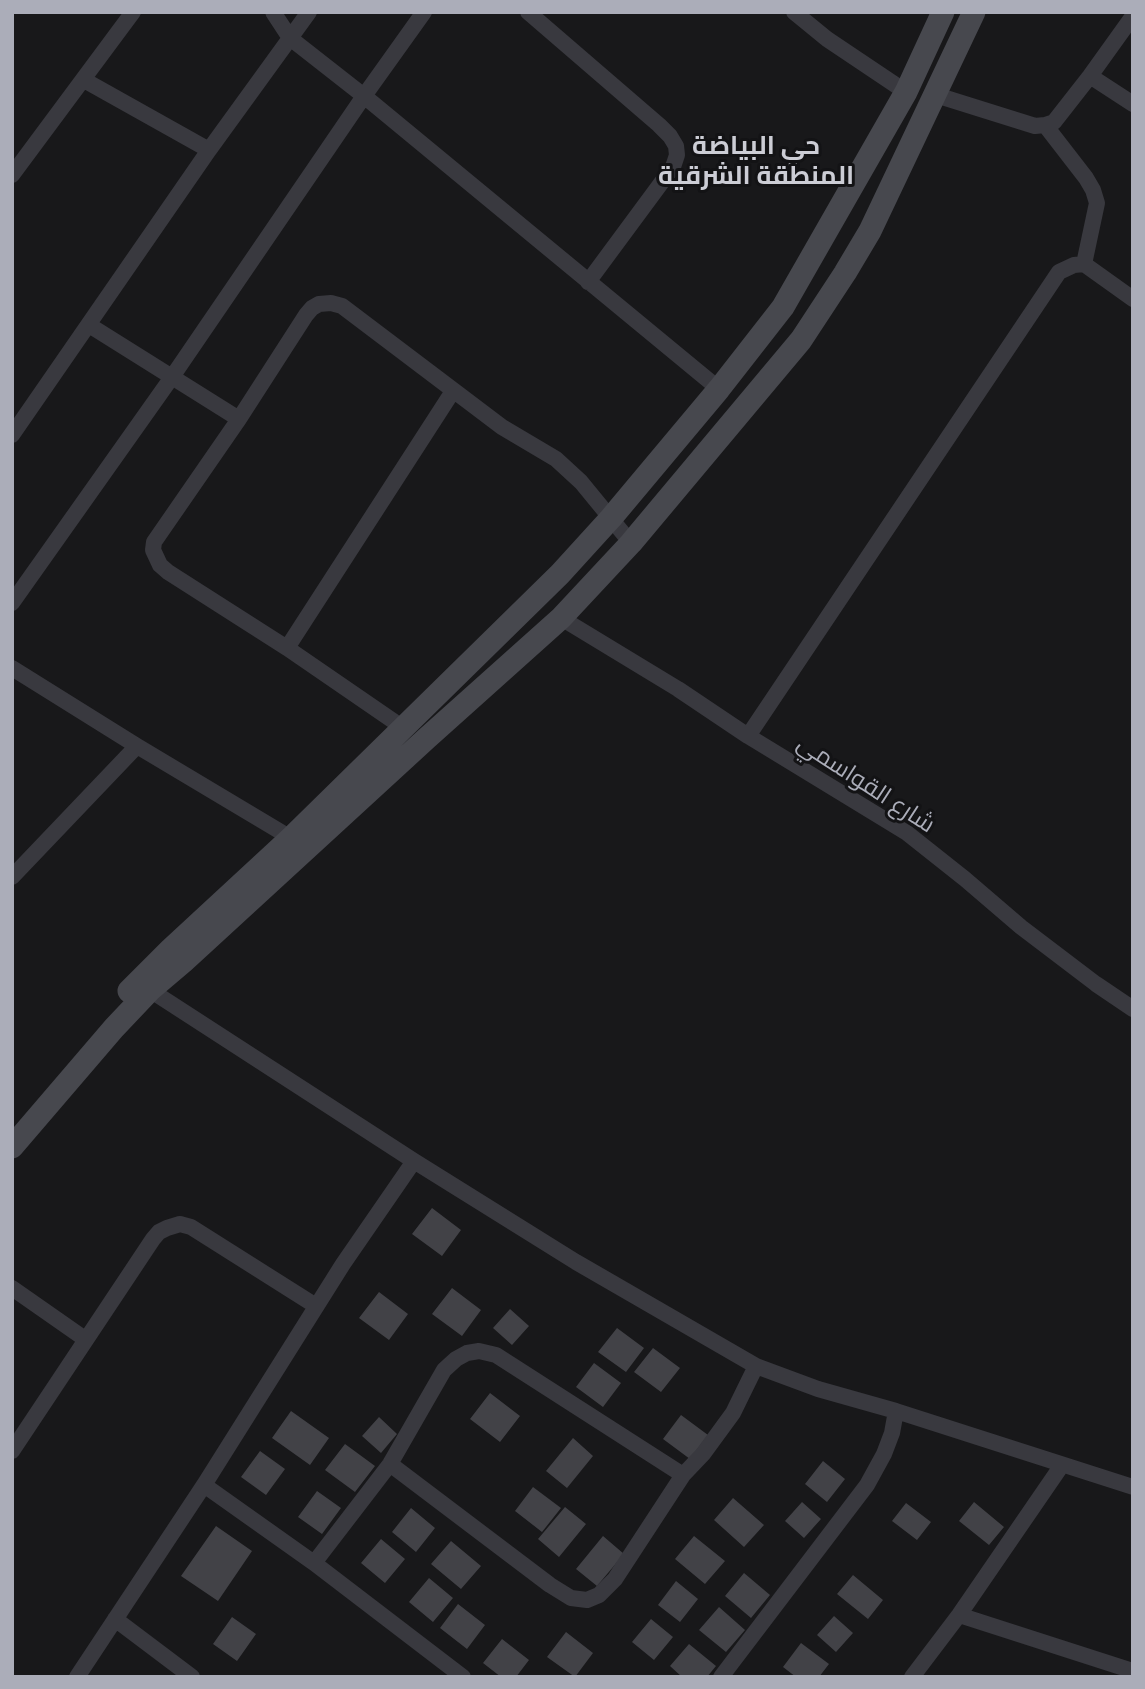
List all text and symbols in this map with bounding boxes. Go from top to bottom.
district label: حي البياضة المنطقة الشرقية [658,130,854,192]
street label: شارع القواسمي [792,729,940,839]

